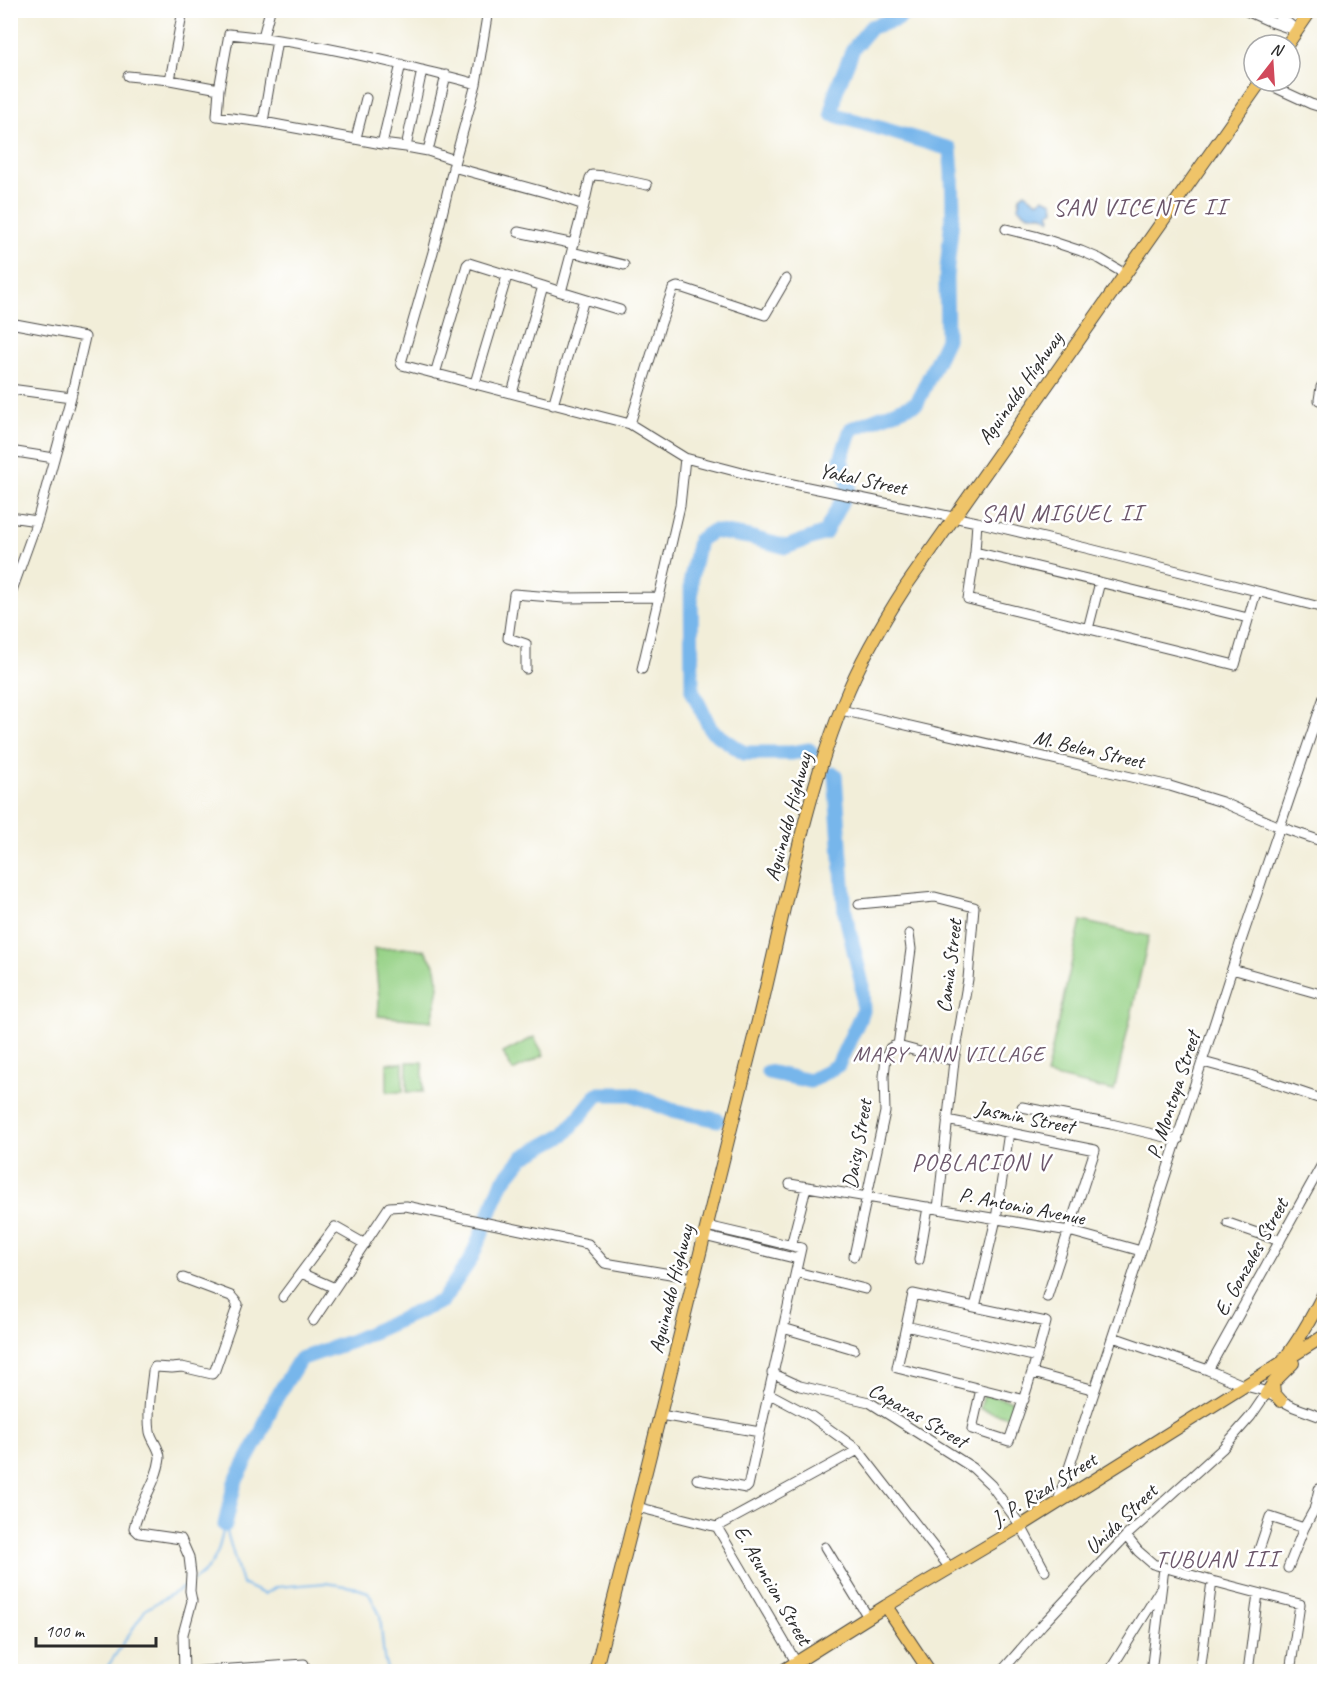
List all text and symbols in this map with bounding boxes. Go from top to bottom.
north arrow [1242,33,1302,93]
text: N [1268,39,1287,62]
district label: SAN VICENTE II [1053,192,1231,222]
street label: Aguinaldo Highway [972,325,1069,449]
street label: Yakal Street [817,457,911,501]
district label: SAN MIGUEL II [981,498,1147,528]
street label: M. Belen Street [1031,724,1149,775]
street label: Aguinaldo Highway [758,748,818,884]
street label: Camia Street [930,916,968,1014]
street label: P. Montoya Street [1140,1025,1207,1162]
district label: MARY ANN VILLAGE [853,1040,1047,1068]
street label: Daisy Street [836,1095,878,1191]
street label: Jasmin Street [973,1095,1079,1140]
district label: POBLACION V [912,1147,1053,1177]
street label: P. Antonio Avenue [957,1181,1088,1231]
street label: E. Gonzales Street [1208,1192,1295,1320]
street label: Aguinaldo Highway [642,1220,700,1356]
street label: Caparas Street [864,1376,975,1455]
street label: J. P. Rizal Street [986,1445,1103,1532]
street label: Unida Street [1079,1477,1164,1560]
street label: E. Asuncion Street [728,1520,819,1651]
district label: TUBUAN III [1155,1544,1283,1574]
scale bar [36,1610,156,1648]
text: 100 m [45,1620,86,1642]

